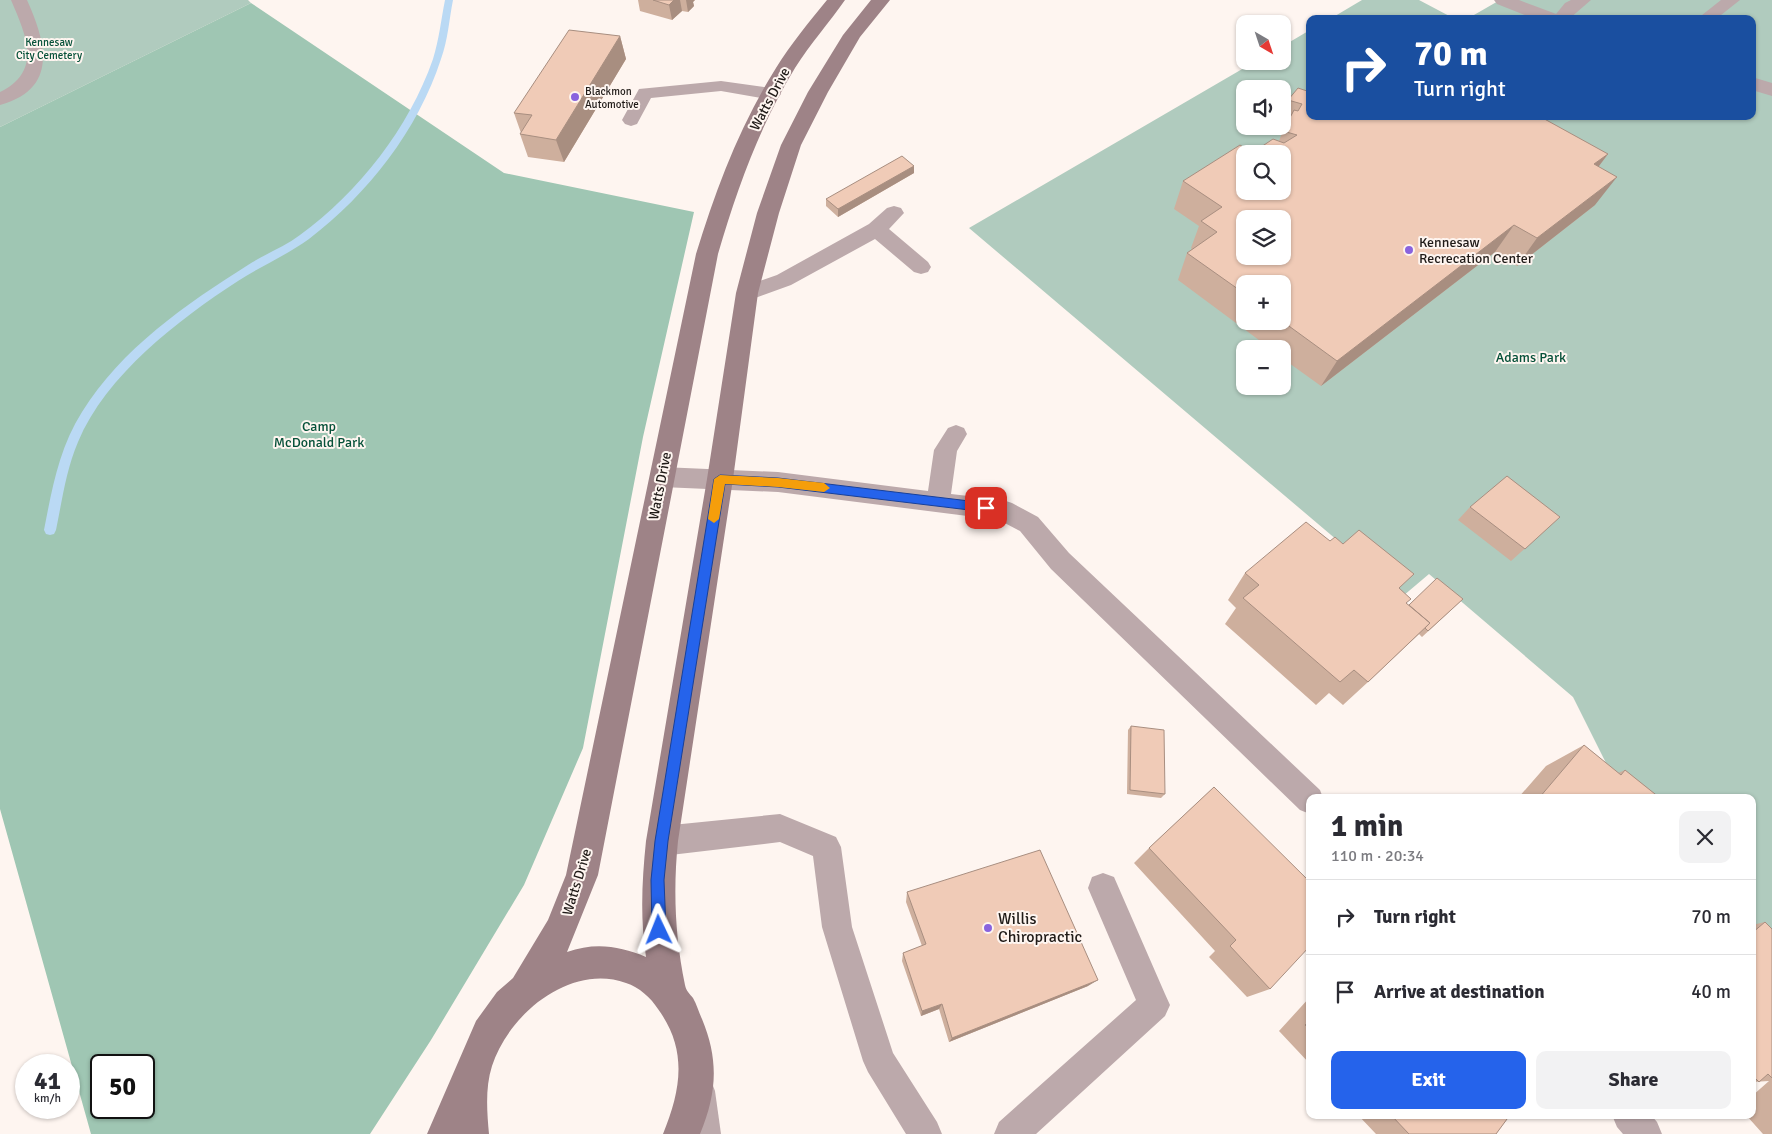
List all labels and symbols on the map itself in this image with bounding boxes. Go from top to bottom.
north arrow [1236,15,1291,70]
park label: Kennesaw City Cemetery [16,36,83,62]
street label: Watts Drive [746,65,794,133]
place label: Blackmon Automotive [585,85,639,111]
marker: Blackmon Automotive [569,91,581,103]
place label: Kennesaw Recrecation Center [1419,234,1534,267]
marker: Kennesaw Recrecation Center [1403,244,1415,256]
park label: Adams Park [1496,349,1566,366]
park label: Camp McDonald Park [274,418,364,451]
street label: Watts Drive [645,451,675,521]
pin [965,487,1007,529]
street label: Watts Drive [559,847,595,917]
position arrow [632,903,684,955]
place label: Willis Chiropractic [998,909,1082,947]
marker: Willis Chiropractic [982,922,994,934]
speed limit sign: 50 [90,1054,155,1119]

